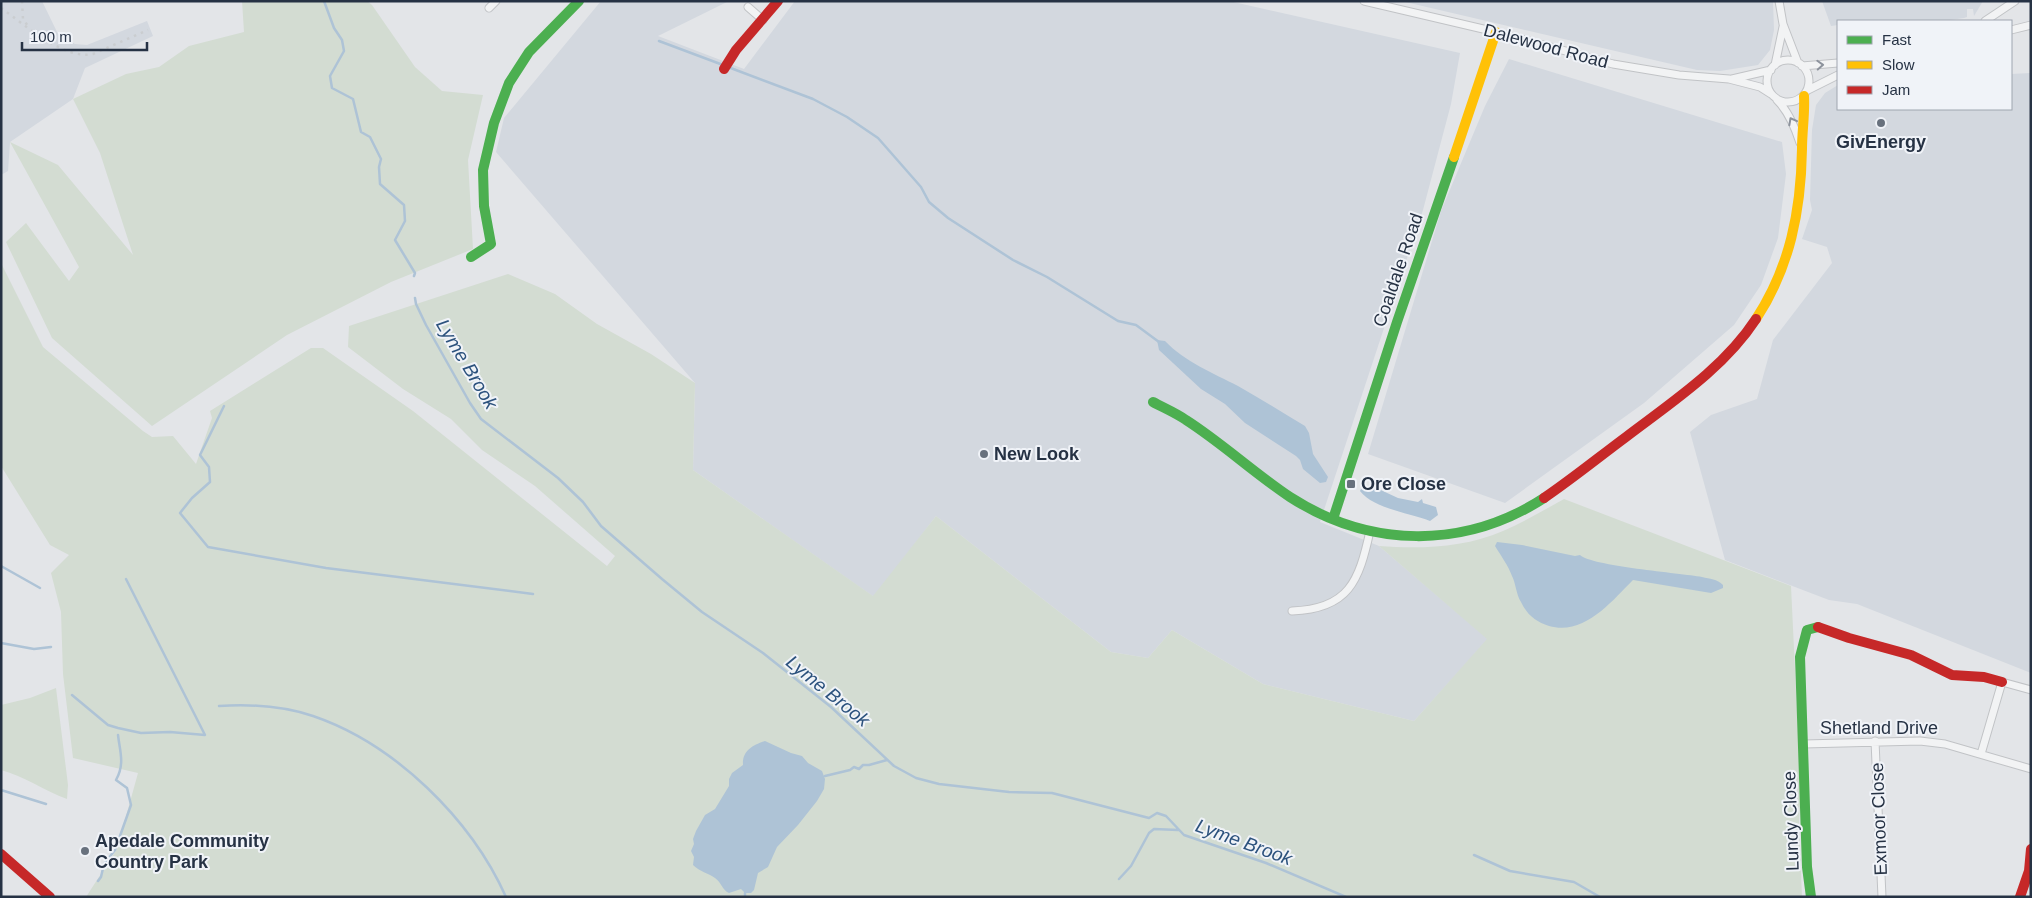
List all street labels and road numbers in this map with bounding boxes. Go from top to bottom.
street label: Dalewood Road [1482,20,1610,72]
street label: Coaldale Road [1369,210,1427,330]
street label: Shetland Drive [1820,718,1938,738]
street label: Exmoor Close [1867,762,1891,876]
street label: Lundy Close [1779,771,1803,871]

